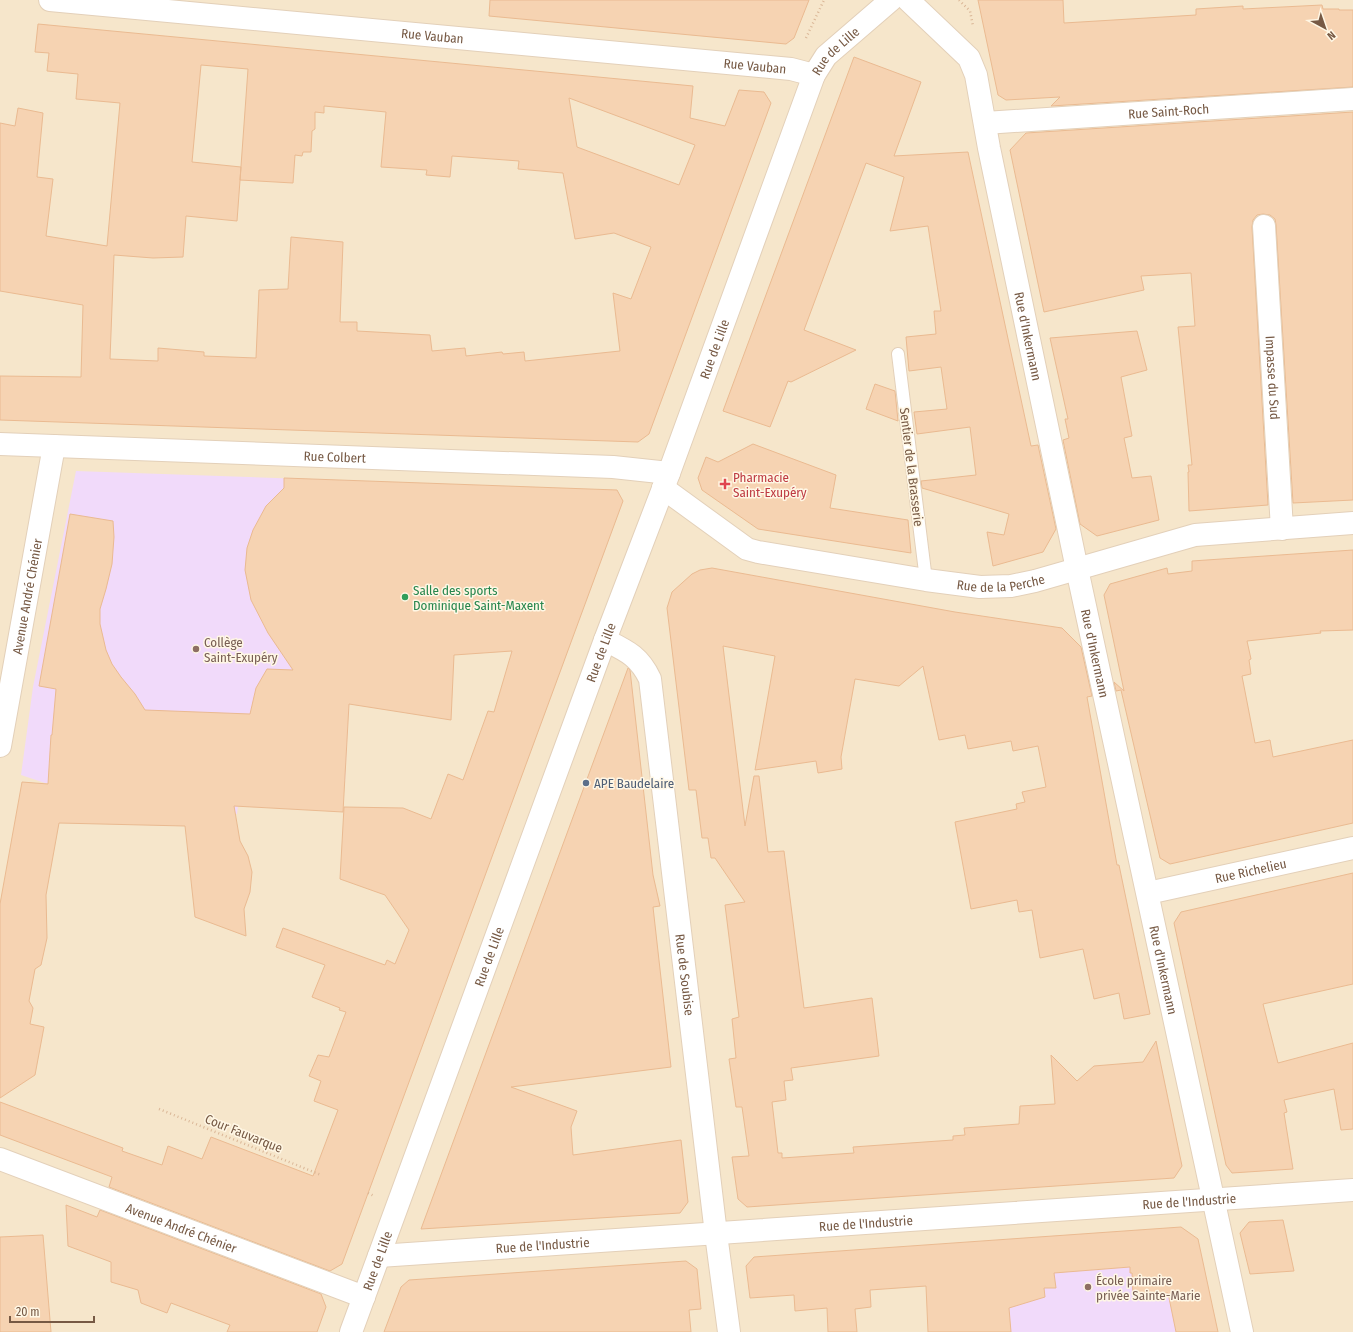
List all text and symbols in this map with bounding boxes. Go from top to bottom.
north arrow [1305,8,1345,48]
street label: Rue de Lille [809,24,862,78]
street label: Rue Vauban [400,26,464,46]
text: N [1324,28,1338,42]
street label: Rue Vauban [723,56,787,77]
street label: Rue Saint-Roch [1128,101,1210,122]
street label: Rue d'Inkermann [1011,291,1044,382]
street label: Rue de Lille [697,317,732,381]
street label: Impasse du Sud [1263,335,1282,420]
street label: Sentier de la Brasserie [897,407,926,527]
street label: Rue Colbert [303,448,367,466]
place label: Pharmacie Saint-Exupéry [733,470,807,500]
marker: Pharmacie Saint-Exupéry [720,479,730,489]
street label: Avenue André Chénier [10,537,45,656]
street label: Rue de la Perche [956,572,1047,595]
place label: Salle des sports Dominique Saint-Maxent [413,583,545,613]
marker: Salle des sports Dominique Saint-Maxent [400,592,410,602]
street label: Rue d'Inkermann [1078,608,1112,699]
street label: Rue de Lille [583,621,619,684]
place label: Collège Saint-Exupéry [204,635,278,665]
marker: Collège Saint-Exupéry [191,644,201,654]
place label: APE Baudelaire [594,776,674,791]
marker: APE Baudelaire [581,778,591,788]
street label: Rue Richelieu [1214,856,1288,886]
street label: Rue d'Inkermann [1146,924,1180,1016]
street label: Rue de Lille [472,925,507,988]
street label: Rue de Soubise [672,933,697,1017]
street label: Cour Fauvarque [203,1111,285,1156]
street label: Rue de l'Industrie [1142,1191,1237,1212]
street label: Avenue André Chénier [124,1200,239,1256]
street label: Rue de l'Industrie [819,1213,913,1234]
street label: Rue de Lille [360,1229,395,1293]
street label: Rue de l'Industrie [495,1235,590,1256]
place label: École primaire privée Sainte-Marie [1096,1273,1200,1303]
marker: École primaire privée Sainte-Marie [1083,1282,1093,1292]
scale bar [10,1298,94,1324]
text: 20 m [16,1305,40,1319]

